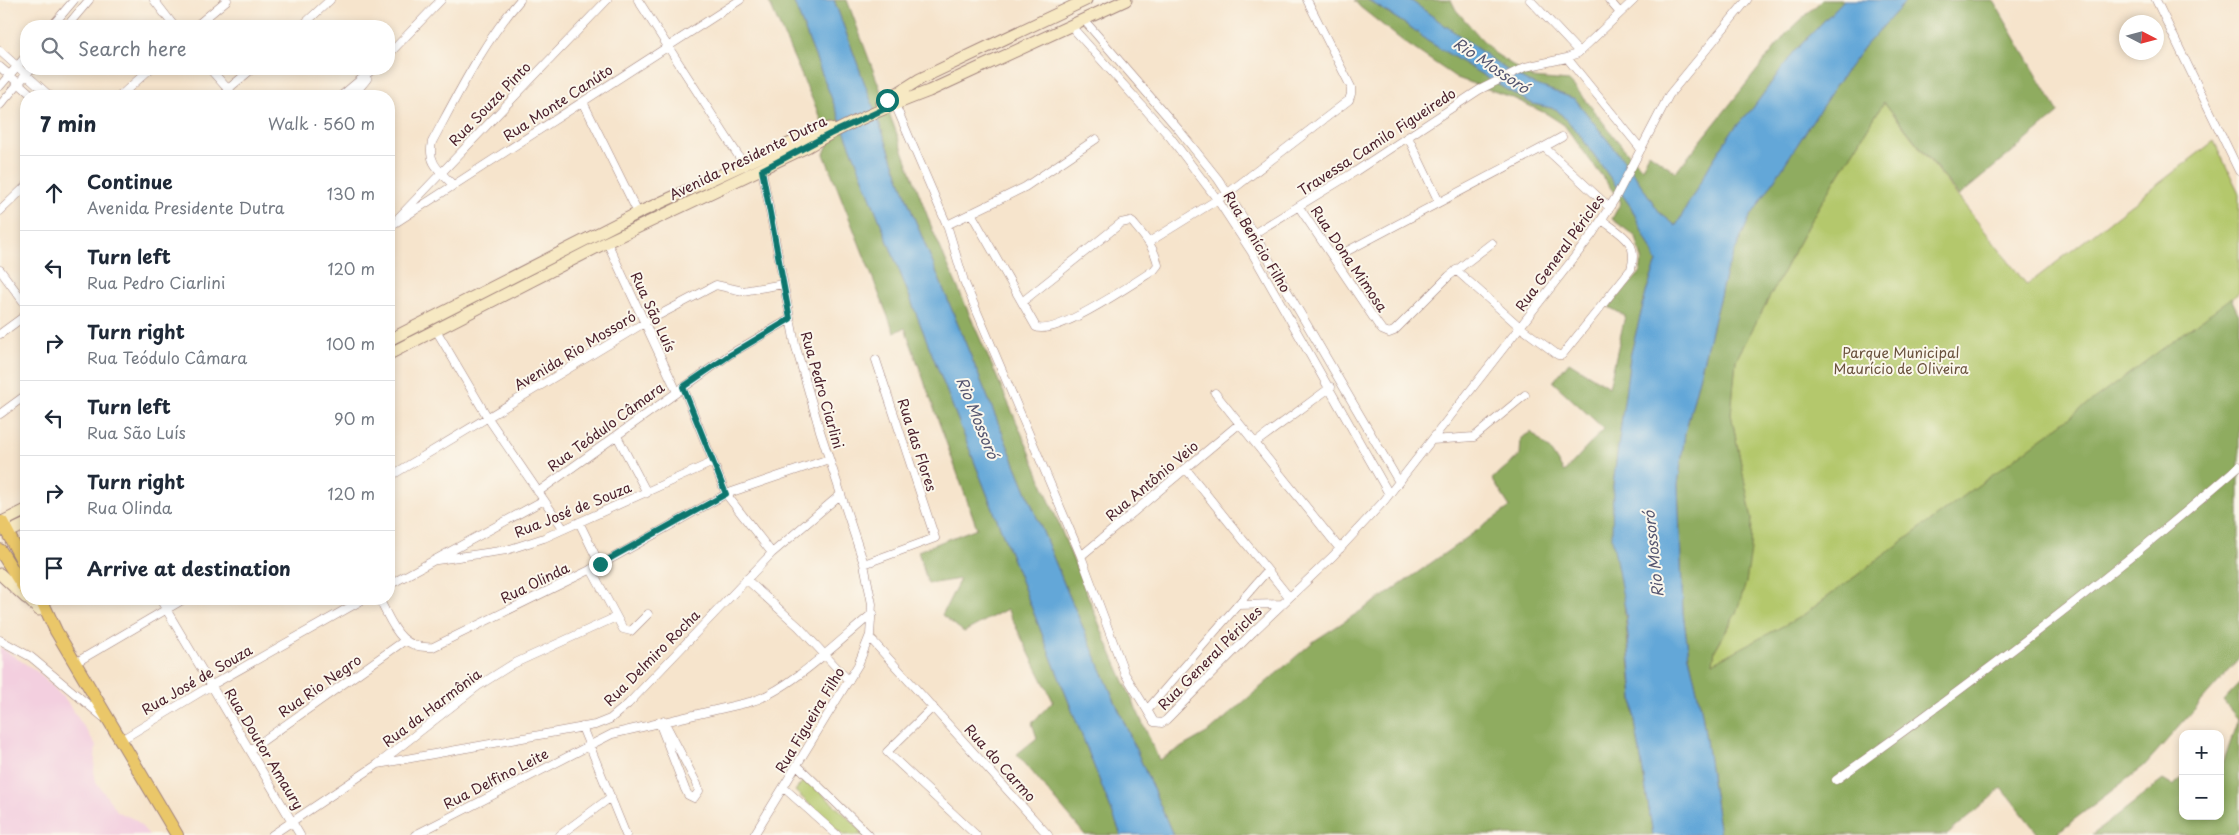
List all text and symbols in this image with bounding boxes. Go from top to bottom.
north arrow [2119,15,2164,60]
search box [20,20,395,75]
water label: Rio Mossoró [1449,31,1536,100]
icon: search [38,34,66,62]
text: Search here [78,34,187,62]
street label: Rua Souza Pinto [444,57,536,151]
street label: Rua Monte Canúto [499,59,617,146]
street label: Travessa Camilo Figueiredo [1294,82,1460,201]
route start [876,89,899,112]
text: 7 min [40,107,96,139]
street label: Avenida Presidente Dutra [665,110,830,205]
text: Walk · 560 m [268,111,375,135]
text: Continue [87,167,173,195]
icon: ahead [40,179,68,207]
text: 130 m [327,181,375,205]
street label: Rua Benício Filho [1219,187,1296,296]
street label: Rua General Péricles [1510,190,1609,315]
text: Avenida Presidente Dutra [87,195,285,219]
street label: Rua Dona Mimosa [1306,201,1393,316]
text: Turn left [87,242,171,270]
icon: left [40,254,68,282]
text: 120 m [328,256,375,280]
street label: Rua São Luís [626,268,681,355]
text: Rua Pedro Ciarlini [87,270,225,294]
street label: Avenida Rio Mossoró [510,306,640,395]
text: Turn right [87,317,185,345]
icon: right [40,329,68,357]
street label: Rua Pedro Ciarlini [796,329,849,451]
text: 100 m [326,331,375,355]
park label: Parque Municipal Maurício de Oliveira [1833,342,1969,379]
text: Rua Teódulo Câmara [87,345,247,369]
water label: Rio Mossoró [951,373,1006,464]
street label: Rua Teódulo Câmara [543,377,669,476]
text: Turn left [87,392,171,420]
street label: Rua das Flores [893,396,942,494]
icon: left [40,404,68,432]
text: 90 m [334,406,375,430]
text: Rua São Luís [87,420,186,444]
street label: Rua Antônio Veio [1101,435,1203,526]
text: Turn right [87,467,185,495]
street label: Rua José de Souza [511,476,635,543]
icon: right [40,479,68,507]
text: 120 m [328,481,375,505]
text: Rua Olinda [87,495,172,519]
water label: Rio Mossoró [1636,508,1668,599]
route end [589,553,612,576]
icon: arrive [40,554,68,582]
text: Arrive at destination [87,554,291,582]
street label: Rua Olinda [497,556,574,608]
street label: Rua General Péricles [1153,601,1266,714]
street label: Rua Delmiro Rocha [599,605,705,711]
street label: Rua José de Souza [137,639,256,720]
street label: Rua Rio Negro [274,649,366,722]
street label: Rua da Harmônia [378,663,486,752]
street label: Rua Figueira Filho [770,663,850,777]
street label: Rua Doutor Amaury [220,684,309,813]
street label: Rua do Carmo [960,719,1041,806]
map controls [2179,730,2224,820]
button: + [2179,730,2224,775]
street label: Rua Delfino Leite [440,743,552,814]
button: − [2179,775,2224,820]

